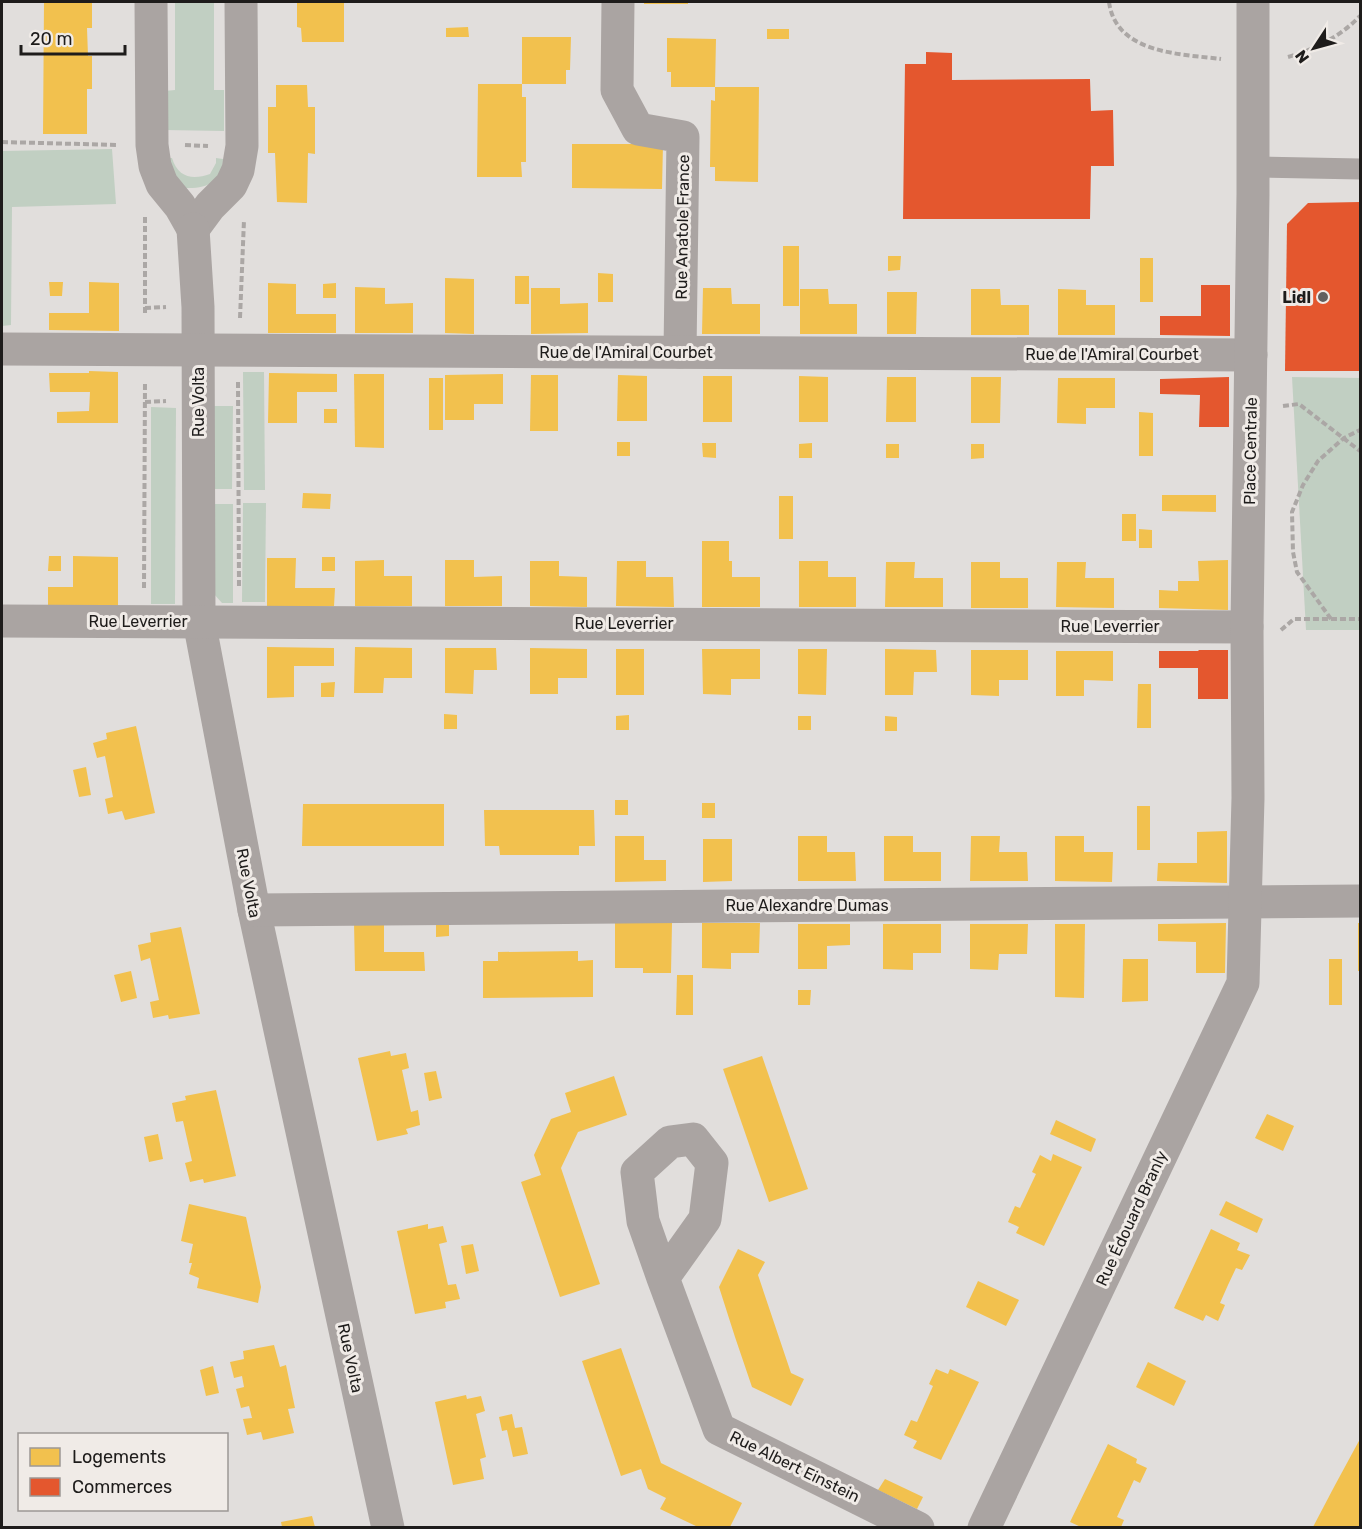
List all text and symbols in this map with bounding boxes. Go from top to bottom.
scale bar [21,18,124,56]
north arrow [1284,18,1344,78]
text: 20 m [30,28,72,50]
text: N [1291,46,1313,67]
street label: Rue Anatole France [672,154,693,300]
place label: Lidl [1282,288,1311,307]
marker: Lidl [1316,290,1330,304]
street label: Rue de l'Amiral Courbet [539,343,713,362]
street label: Rue de l'Amiral Courbet [1025,345,1199,364]
street label: Rue Volta [189,367,208,437]
street label: Place Centrale [1240,397,1261,505]
street label: Rue Leverrier [88,612,188,631]
street label: Rue Leverrier [574,614,674,633]
street label: Rue Leverrier [1060,617,1160,636]
street label: Rue Volta [232,847,265,919]
street label: Rue Alexandre Dumas [725,896,889,915]
street label: Rue Édouard Branly [1092,1147,1171,1289]
street label: Rue Volta [334,1322,367,1394]
street label: Rue Albert Einstein [727,1427,863,1506]
legend [18,1433,228,1511]
text: Logements [72,1446,166,1468]
text: Commerces [72,1476,172,1498]

